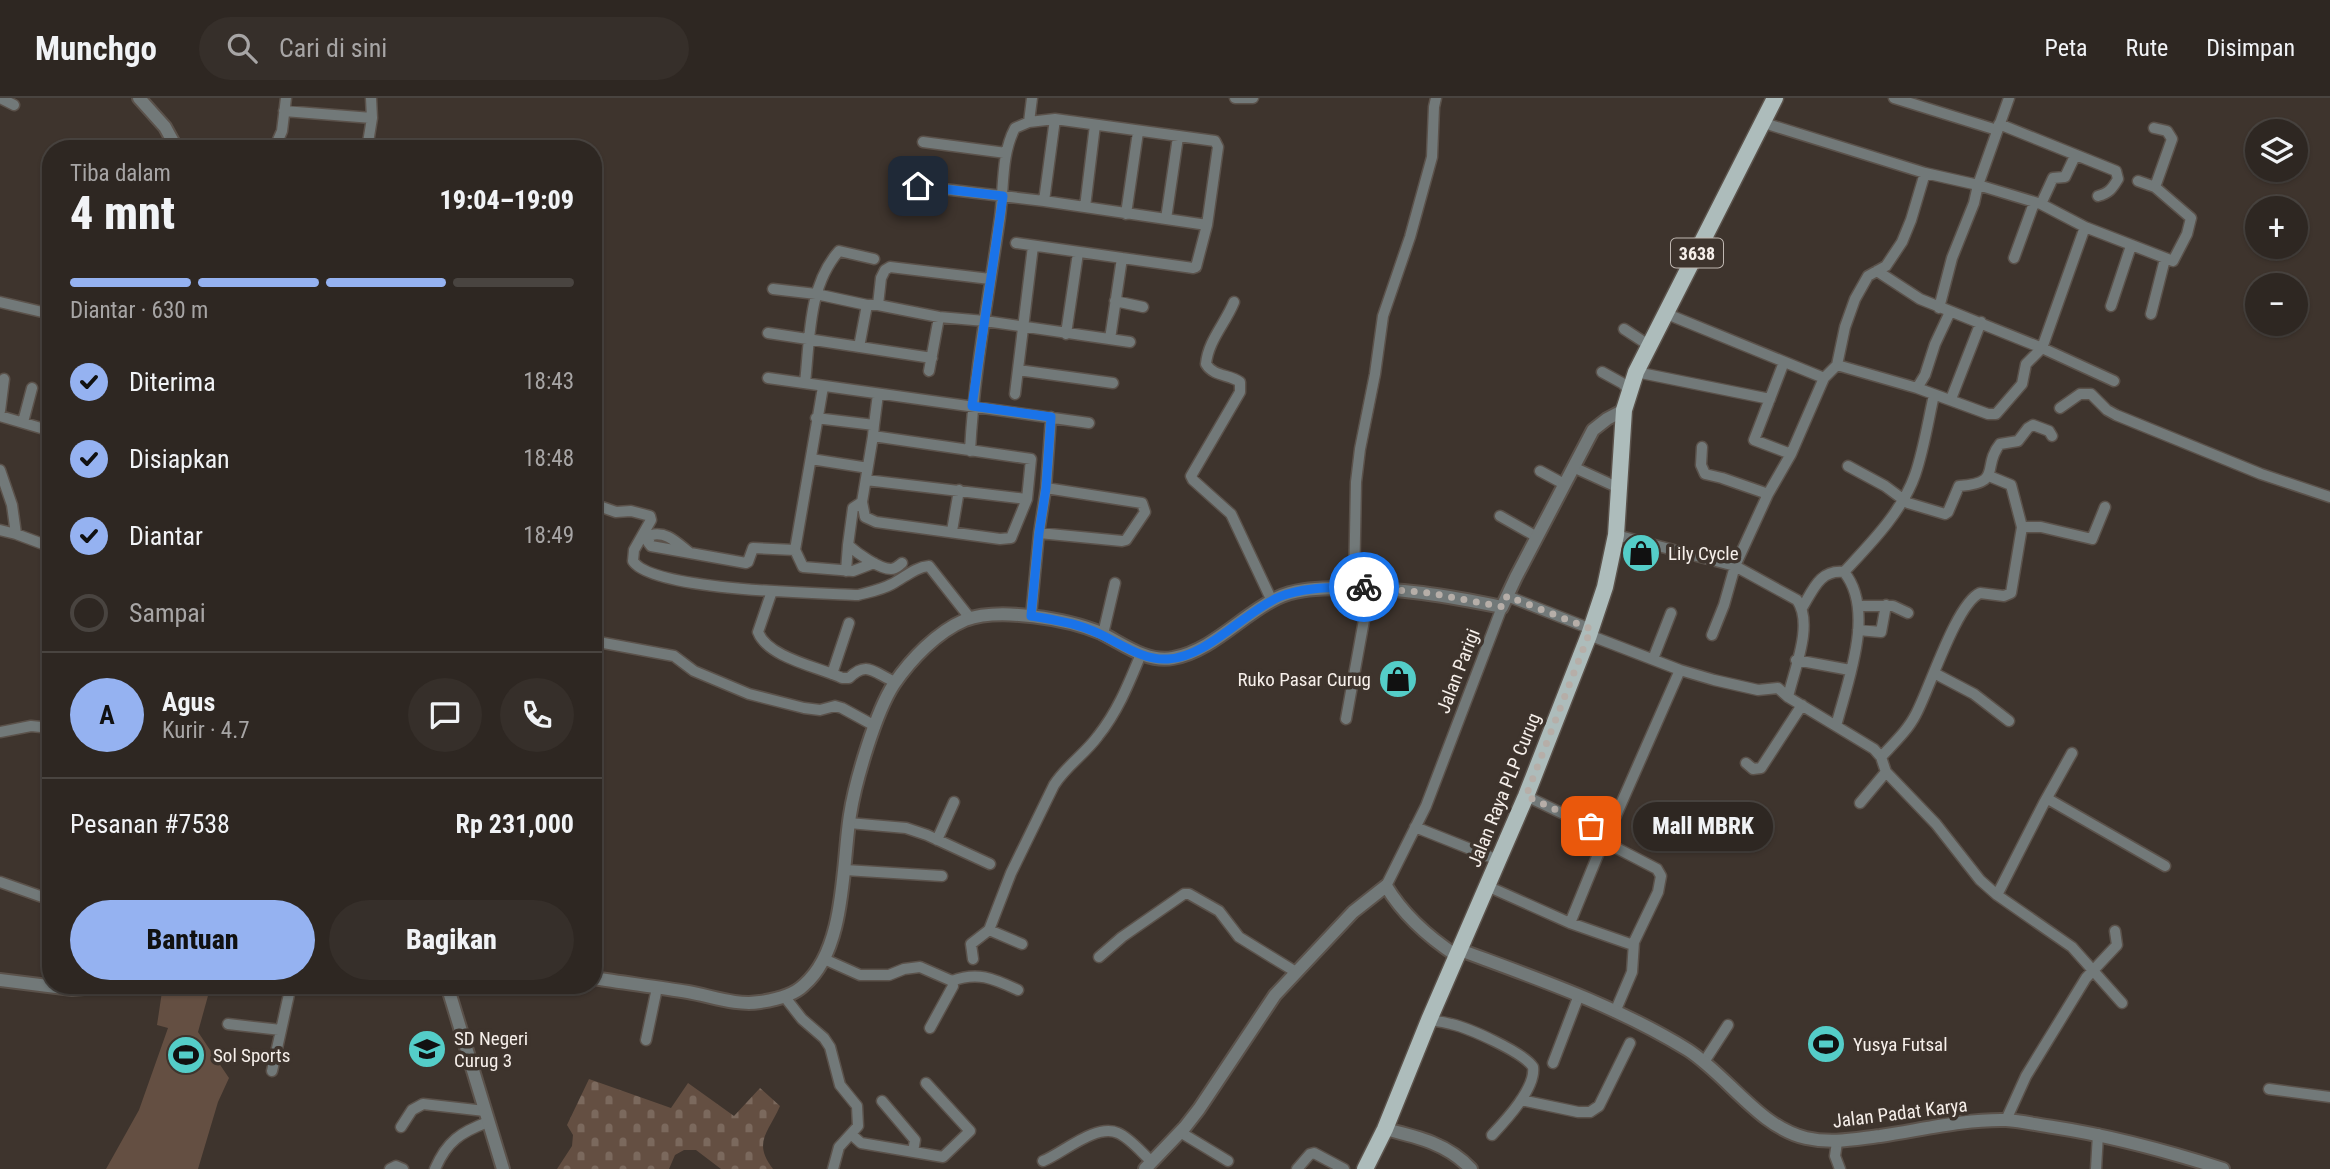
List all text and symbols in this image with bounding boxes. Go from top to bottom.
search box [199,17,689,80]
text: Munchgo [35,29,157,68]
icon: search [223,29,261,67]
text: Cari di sini [279,33,387,63]
text: Peta [2045,34,2088,62]
text: Rute [2126,34,2168,62]
text: Disimpan [2206,34,2295,62]
map controls [2245,119,2308,336]
button: layers [2245,119,2308,182]
pin [888,156,948,216]
text: Tiba dalam [70,160,171,187]
icon: home [899,167,937,205]
text: 19:04–19:09 [440,185,574,215]
text: 4 mnt [70,186,175,240]
button: + [2245,196,2308,259]
road number: 3638 [1671,238,1723,268]
button: − [2245,273,2308,336]
text: Diantar · 630 m [70,297,208,324]
icon: check [70,363,108,401]
text: Diterima [129,367,216,397]
text: 18:43 [523,368,574,395]
icon: check [70,440,108,478]
text: Disiapkan [129,444,230,474]
text: 18:48 [523,445,574,472]
icon: check [70,517,108,555]
text: Diantar [129,521,203,551]
text: 18:49 [523,522,574,549]
shop icon: Lily Cycle [1620,532,1662,574]
place label: Lily Cycle [1668,542,1739,565]
courier [1329,552,1399,622]
icon: bike [1345,568,1383,606]
text: Sampai [129,598,206,628]
street label: Jalan Parigi [1431,625,1485,717]
shop icon: Ruko Pasar Curug [1377,658,1419,700]
place label: Ruko Pasar Curug [1238,668,1371,691]
button: chat [408,678,482,752]
button: phone [500,678,574,752]
text: Agus [162,687,215,717]
text: A [99,700,115,730]
street label: Jalan Raya PLP Curug [1463,709,1545,871]
text: Kurir · 4.7 [162,717,250,744]
pin [1561,796,1621,856]
callout: Mall MBRK [1633,802,1773,850]
icon: bag [1572,807,1610,845]
text: Pesanan #7538 [70,809,230,839]
text: Rp 231,000 [456,809,574,839]
text: Mall MBRK [1652,813,1754,840]
button: Bantuan [70,900,315,980]
button: Bagikan [329,900,574,980]
sports icon: Yusya Futsal [1805,1023,1847,1065]
place label: SD Negeri Curug 3 [454,1027,528,1072]
school or university icon: SD Negeri Curug 3 [406,1028,448,1070]
place label: Yusya Futsal [1853,1033,1948,1056]
sports icon: Sol Sports [165,1034,207,1076]
place label: Sol Sports [213,1044,290,1067]
street label: Jalan Padat Karya [1831,1093,1969,1133]

